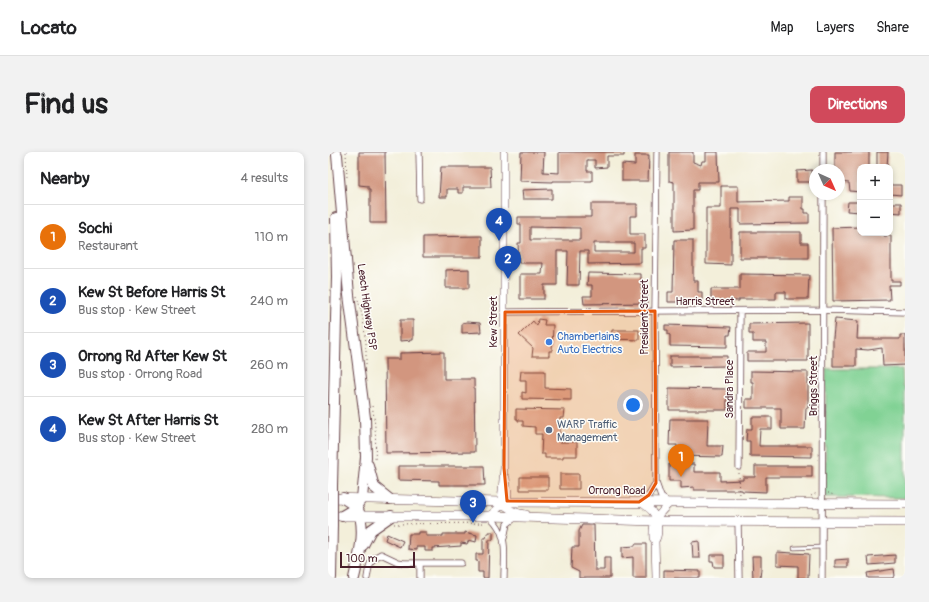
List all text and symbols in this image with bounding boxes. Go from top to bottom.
text: Locato [20,16,77,40]
text: Map [771,19,794,36]
text: Layers [816,19,854,36]
text: Share [876,19,909,36]
button: Directions [810,86,905,123]
text: Find us [24,87,108,122]
north arrow [809,164,845,200]
map controls [857,164,893,236]
button: + [857,164,893,200]
text: Nearby [40,168,89,189]
text: 4 results [241,170,288,186]
button: − [857,200,893,236]
pin: 4 [486,208,512,241]
text: Sochi [78,219,112,238]
text: 1 [50,229,56,245]
text: 110 m [255,229,288,245]
text: Restaurant [78,238,138,254]
pin: 2 [495,246,521,279]
street label: Leach Highway PSP [354,263,380,351]
street label: President Street [638,279,651,355]
text: Kew St Before Harris St [78,283,225,302]
text: 2 [49,293,57,309]
text: 240 m [250,293,288,309]
street label: Harris Street [675,295,735,308]
street label: Kew Street [487,296,500,348]
text: Bus stop · Kew Street [78,302,196,318]
place label: Chamberlains Auto Electrics [557,330,622,356]
marker: Chamberlains Auto Electrics [544,337,554,347]
text: Orrong Rd After Kew St [78,347,227,366]
street label: Briggs Street [807,355,820,416]
text: 3 [49,357,57,373]
text: 260 m [250,357,288,373]
street label: Sandra Place [723,359,736,419]
text: Bus stop · Orrong Road [78,366,202,382]
your location [623,395,643,415]
text: Kew St After Harris St [78,411,218,430]
place label: WARP Traffic Management [557,418,618,444]
text: 4 [49,421,57,437]
text: 280 m [251,421,288,437]
marker: WARP Traffic Management [544,425,554,435]
text: Bus stop · Kew Street [78,430,196,446]
pin: 1 [668,444,694,477]
street label: Orrong Road [588,484,646,497]
pin: 3 [460,490,486,523]
scale bar [340,550,415,569]
text: 100 m [346,552,377,565]

